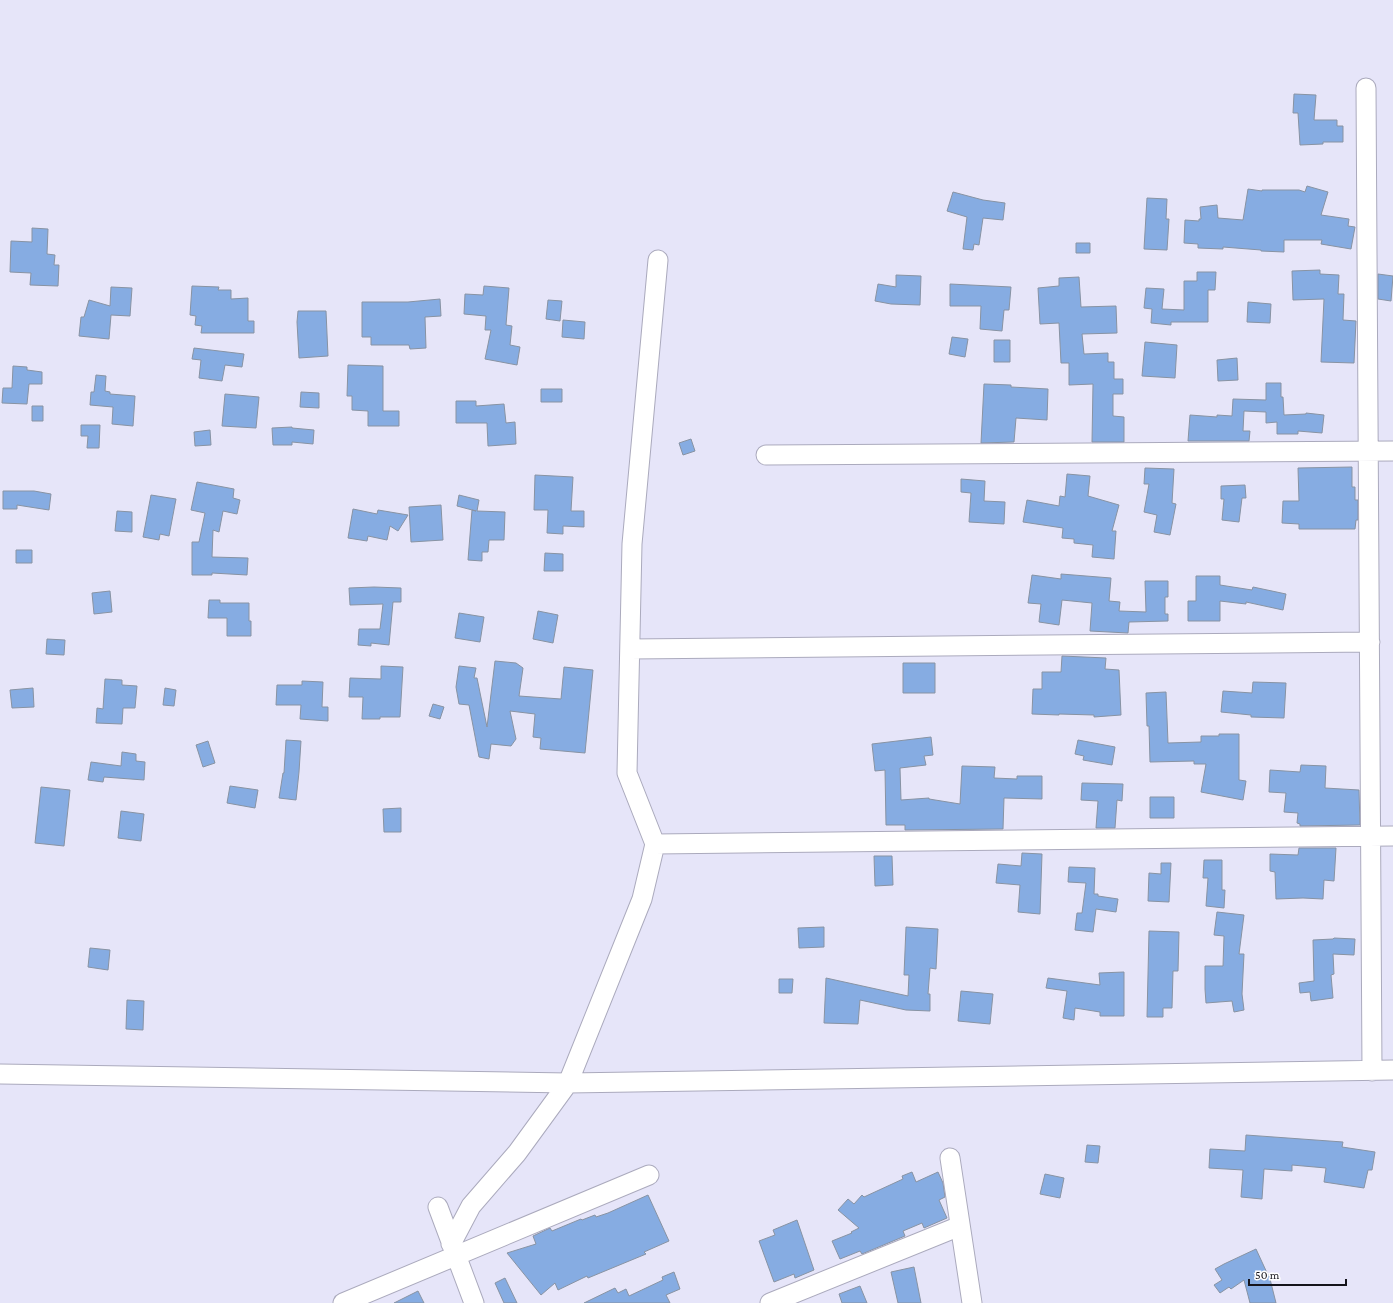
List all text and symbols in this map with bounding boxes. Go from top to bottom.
scale bar [1249,1261,1346,1287]
text: 50 m [1255,1268,1280,1282]

